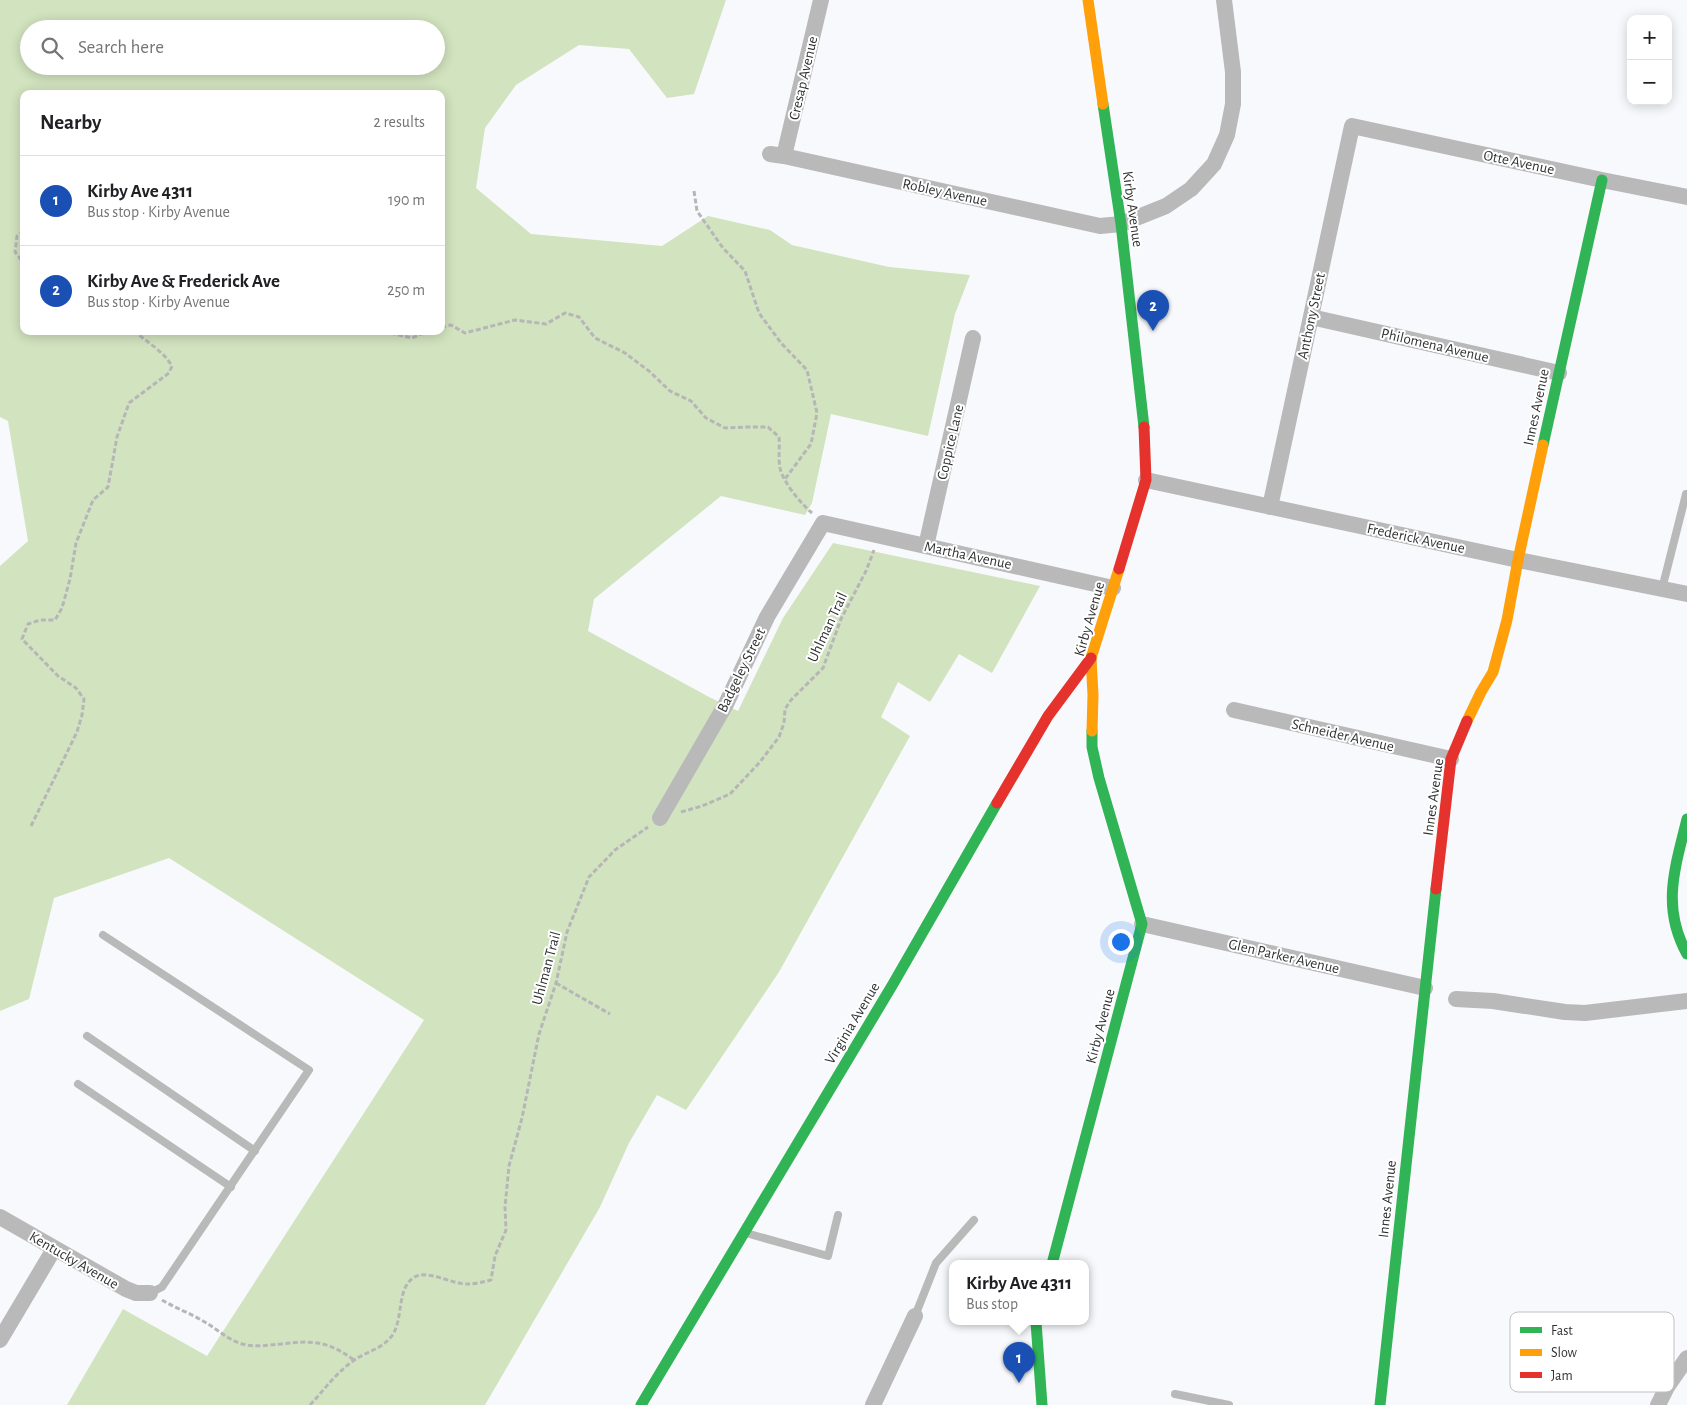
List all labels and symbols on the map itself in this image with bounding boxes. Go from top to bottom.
street label: Cresap Avenue [787,35,820,121]
street label: Otte Avenue [1482,148,1556,177]
street label: Kirby Avenue [1120,170,1145,248]
street label: Robley Avenue [901,176,989,209]
street label: Anthony Street [1295,271,1328,361]
pin: 2 [1137,290,1169,331]
street label: Philomena Avenue [1380,326,1490,365]
street label: Innes Avenue [1521,367,1552,447]
street label: Coppice Lane [935,403,966,481]
street label: Frederick Avenue [1366,521,1466,556]
street label: Martha Avenue [923,539,1013,572]
street label: Kirby Avenue [1072,580,1107,658]
street label: Uhlman Trail [805,590,850,664]
street label: Badgeley Street [715,626,768,715]
street label: Schneider Avenue [1290,716,1395,755]
street label: Innes Avenue [1421,757,1446,837]
your location [1108,929,1134,955]
street label: Uhlman Trail [530,930,563,1006]
street label: Glen Parker Avenue [1227,936,1341,977]
street label: Virginia Avenue [822,980,883,1067]
street label: Kirby Avenue [1083,987,1118,1065]
street label: Innes Avenue [1376,1159,1399,1239]
street label: Kentucky Avenue [27,1229,121,1292]
legend [1510,1312,1674,1392]
text: Fast [1551,1324,1573,1338]
pin: 1 [1003,1342,1035,1383]
text: Slow [1551,1346,1578,1360]
text: Jam [1551,1369,1573,1383]

